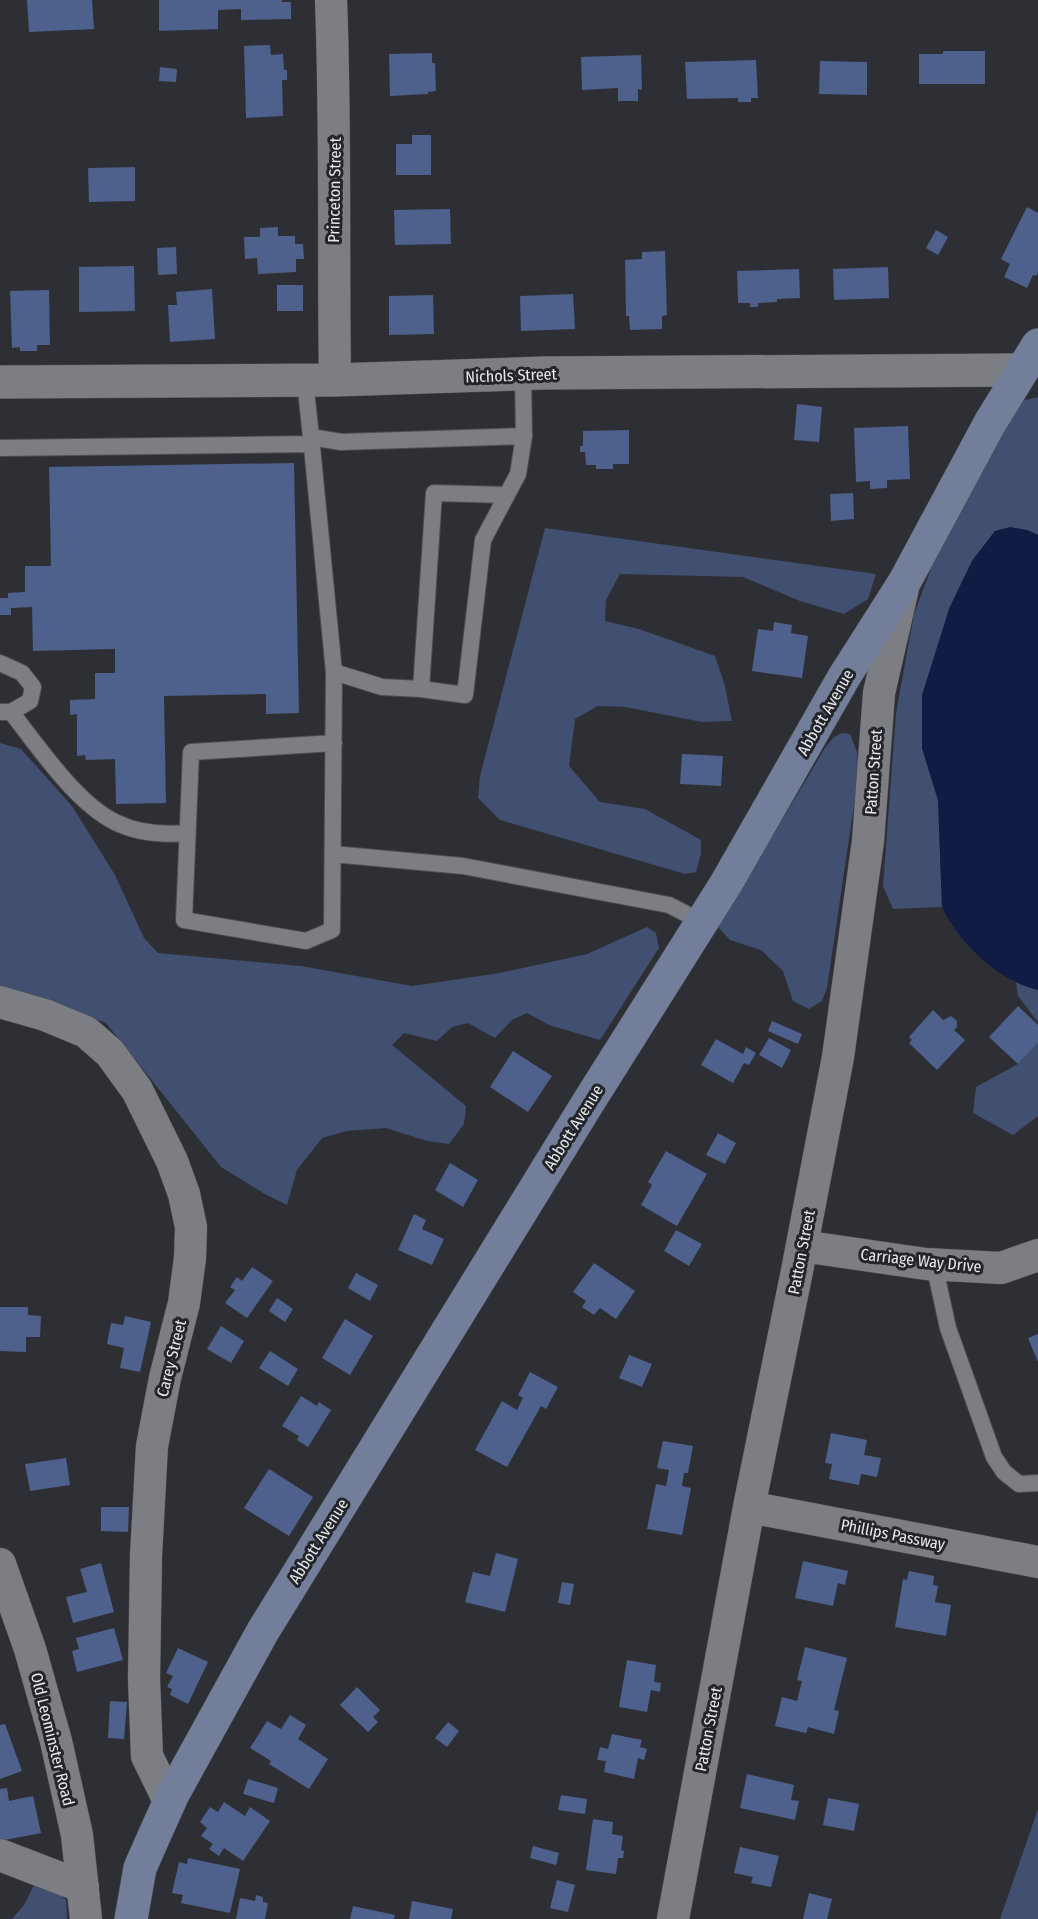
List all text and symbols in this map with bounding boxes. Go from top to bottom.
street label: Princeton Street [324,136,345,243]
street label: Nichols Street [465,364,558,387]
street label: Abbott Avenue [793,666,858,759]
street label: Patton Street [861,728,886,815]
street label: Abbott Avenue [540,1081,607,1173]
street label: Patton Street [784,1208,819,1296]
street label: Carriage Way Drive [860,1245,982,1276]
street label: Carey Street [153,1317,190,1399]
street label: Abbott Avenue [285,1495,352,1587]
street label: Phillips Passway [839,1515,947,1554]
street label: Old Leominster Road [27,1671,78,1808]
street label: Patton Street [691,1685,726,1773]

